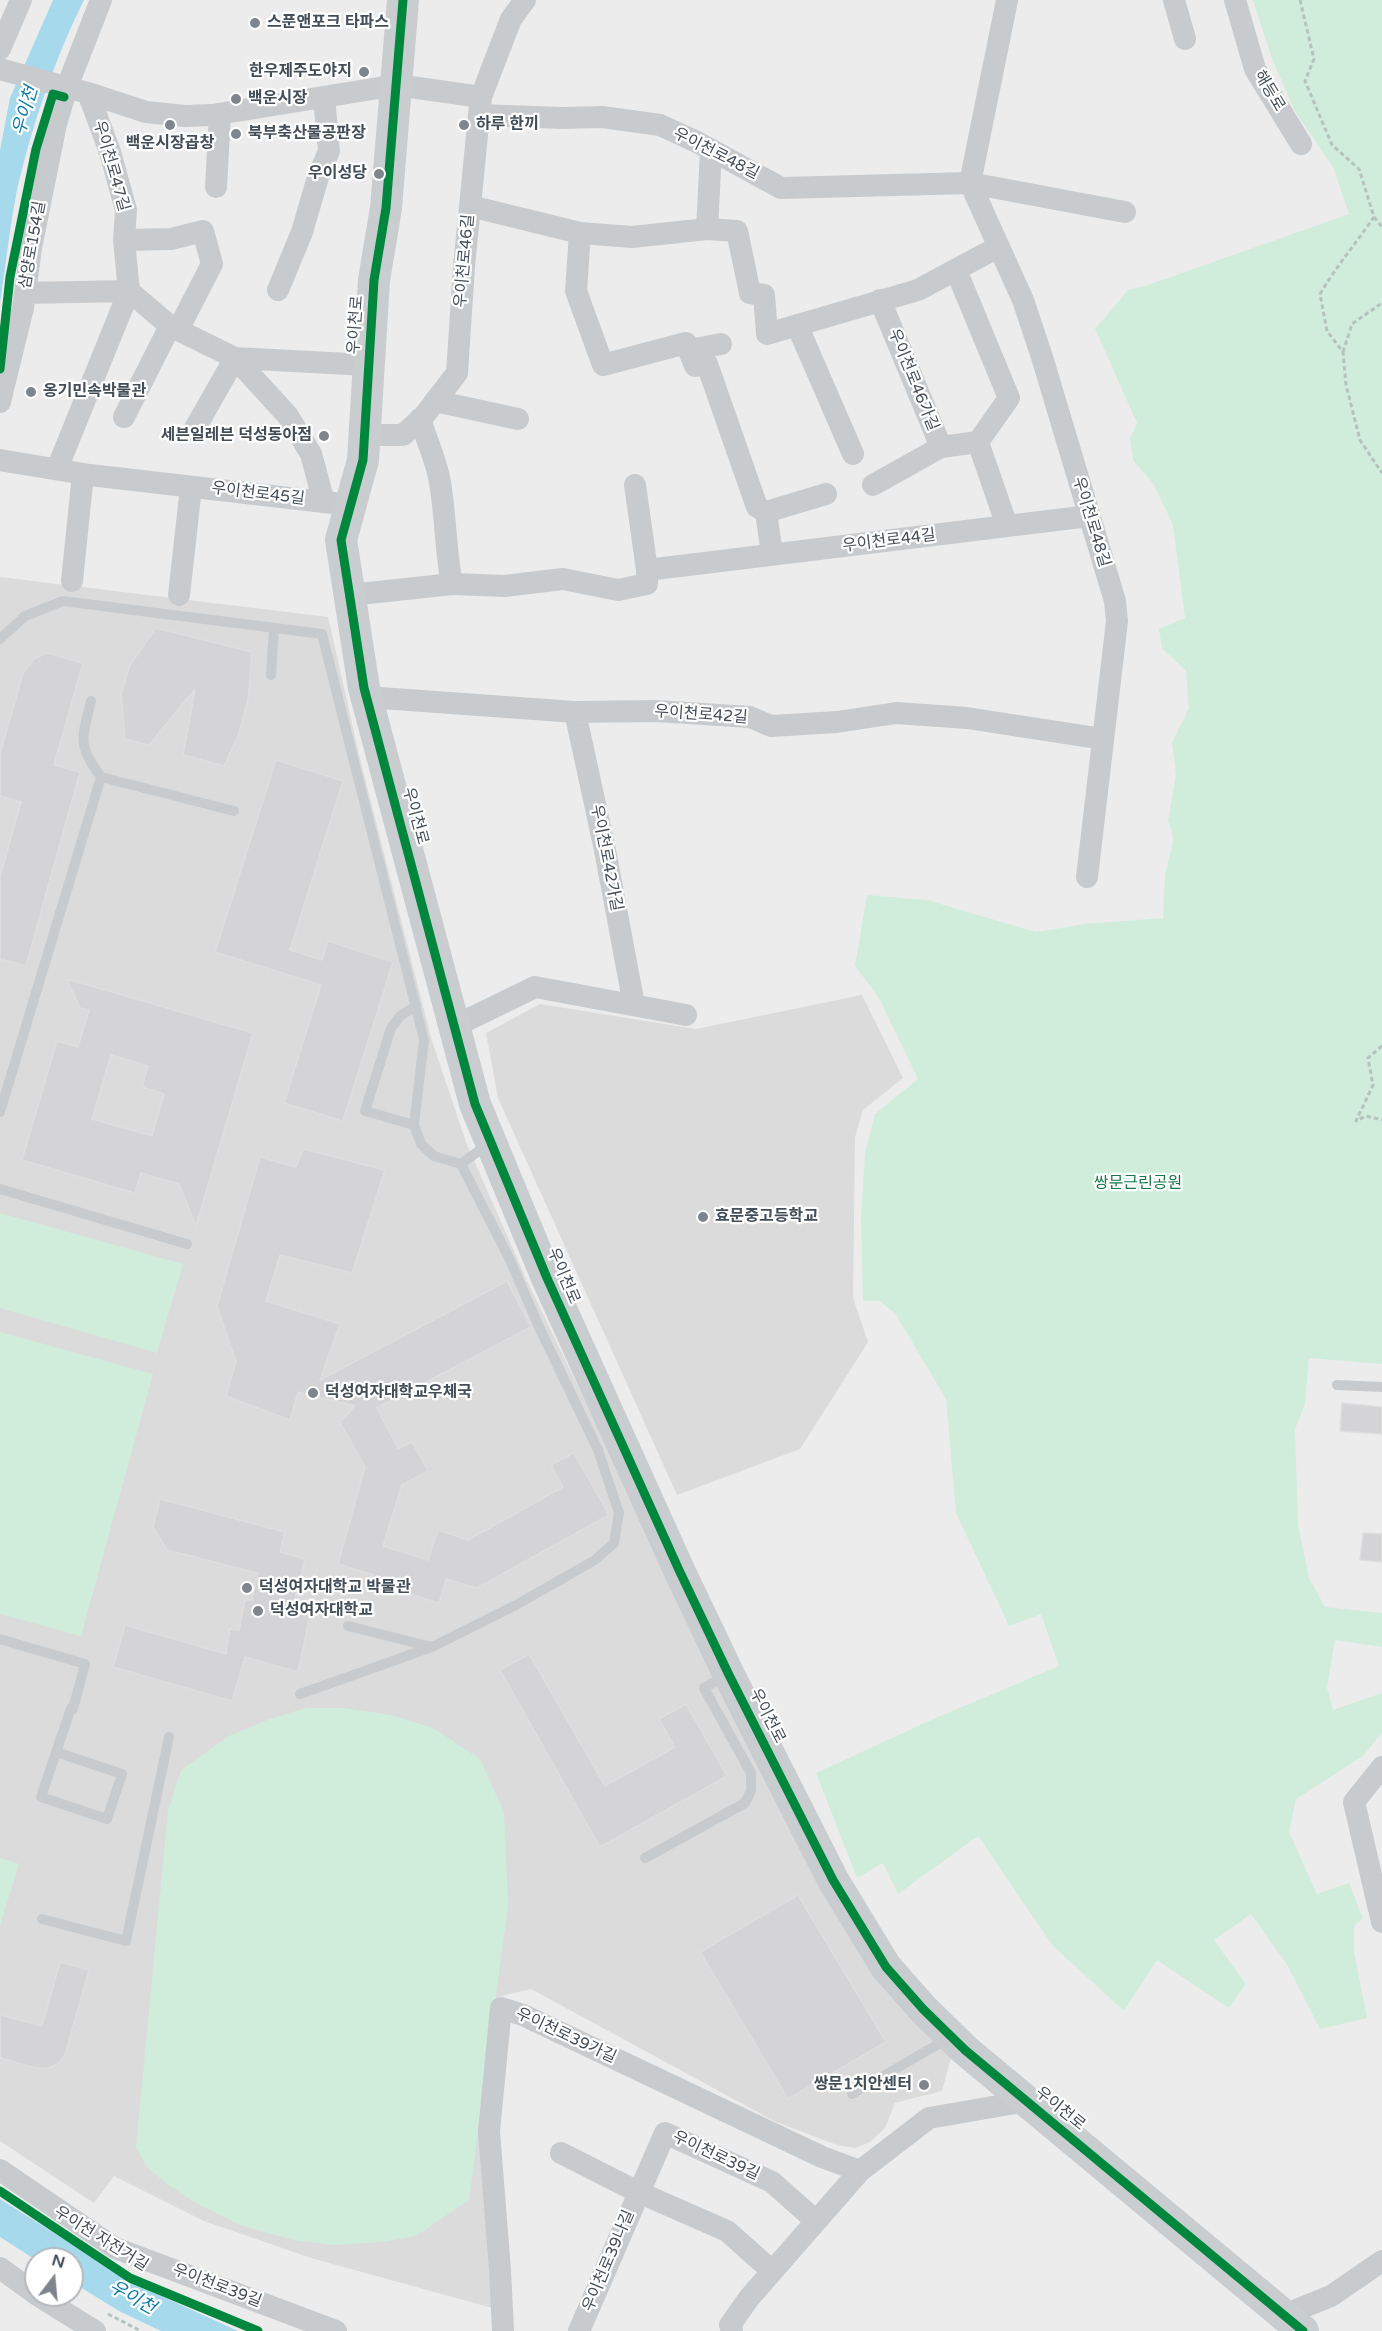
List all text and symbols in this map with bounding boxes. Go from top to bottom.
place label: 스푼앤포크 타파스 [267,13,389,33]
marker: 스푼앤포크 타파스 [248,16,262,30]
place label: 한우제주도야지 [249,62,352,82]
marker: 한우제주도야지 [357,65,371,79]
street label: 해등로 [1249,67,1289,115]
water label: 우이천 [9,84,43,138]
place label: 백운시장 [248,89,307,109]
marker: 백운시장 [229,92,243,106]
place label: 하루 한끼 [476,115,539,135]
street label: 우이천로47길 [89,118,133,214]
marker: 백운시장곱창 [163,118,177,132]
marker: 하루 한끼 [457,118,471,132]
place label: 북부축산물공판장 [248,124,366,144]
street label: 우이천로48길 [670,124,762,184]
marker: 북부축산물공판장 [229,127,243,141]
place label: 백운시장곱창 [126,134,214,154]
place label: 우이성당 [308,164,367,184]
marker: 우이성당 [372,167,386,181]
street label: 삼양로154길 [16,199,50,291]
street label: 우이천로46길 [451,213,479,309]
street label: 우이천로 [344,295,368,355]
street label: 우이천로46가길 [884,326,942,434]
place label: 옹기민속박물관 [43,382,146,402]
marker: 옹기민속박물관 [24,385,38,399]
place label: 세븐일레븐 덕성동아점 [161,426,312,446]
marker: 세븐일레븐 덕성동아점 [317,429,331,443]
street label: 우이천로48길 [1068,474,1114,570]
street label: 우이천로45길 [210,479,306,509]
street label: 우이천로44길 [841,526,937,556]
street label: 우이천로42길 [654,702,748,728]
street label: 우이천로 [398,785,432,847]
street label: 우이천로42가길 [586,803,626,913]
park label: 쌍문근린공원 [1094,1174,1182,1194]
place label: 효문중고등학교 [715,1207,818,1227]
marker: 효문중고등학교 [696,1210,710,1224]
street label: 우이천로 [543,1245,583,1307]
place label: 덕성여자대학교우체국 [325,1383,472,1403]
marker: 덕성여자대학교우체국 [306,1386,320,1400]
place label: 덕성여자대학교 박물관 [259,1578,410,1598]
marker: 덕성여자대학교 박물관 [240,1581,254,1595]
place label: 덕성여자대학교 [270,1601,373,1621]
marker: 덕성여자대학교 [251,1604,265,1618]
street label: 우이천로 [745,1685,789,1747]
street label: 우이천로39가길 [513,2004,619,2068]
place label: 쌍문1치안센터 [814,2075,912,2095]
marker: 쌍문1치안센터 [917,2078,931,2092]
street label: 우이천로 [1031,2083,1089,2135]
street label: 우이천로39길 [669,2128,763,2184]
street label: 우이천 자전거길 [50,2202,152,2276]
street label: 우이천로39나길 [579,2207,639,2315]
north arrow [24,2247,84,2307]
text: N [49,2250,67,2273]
street label: 우이천로39길 [170,2260,264,2312]
water label: 우이천 [105,2277,159,2319]

